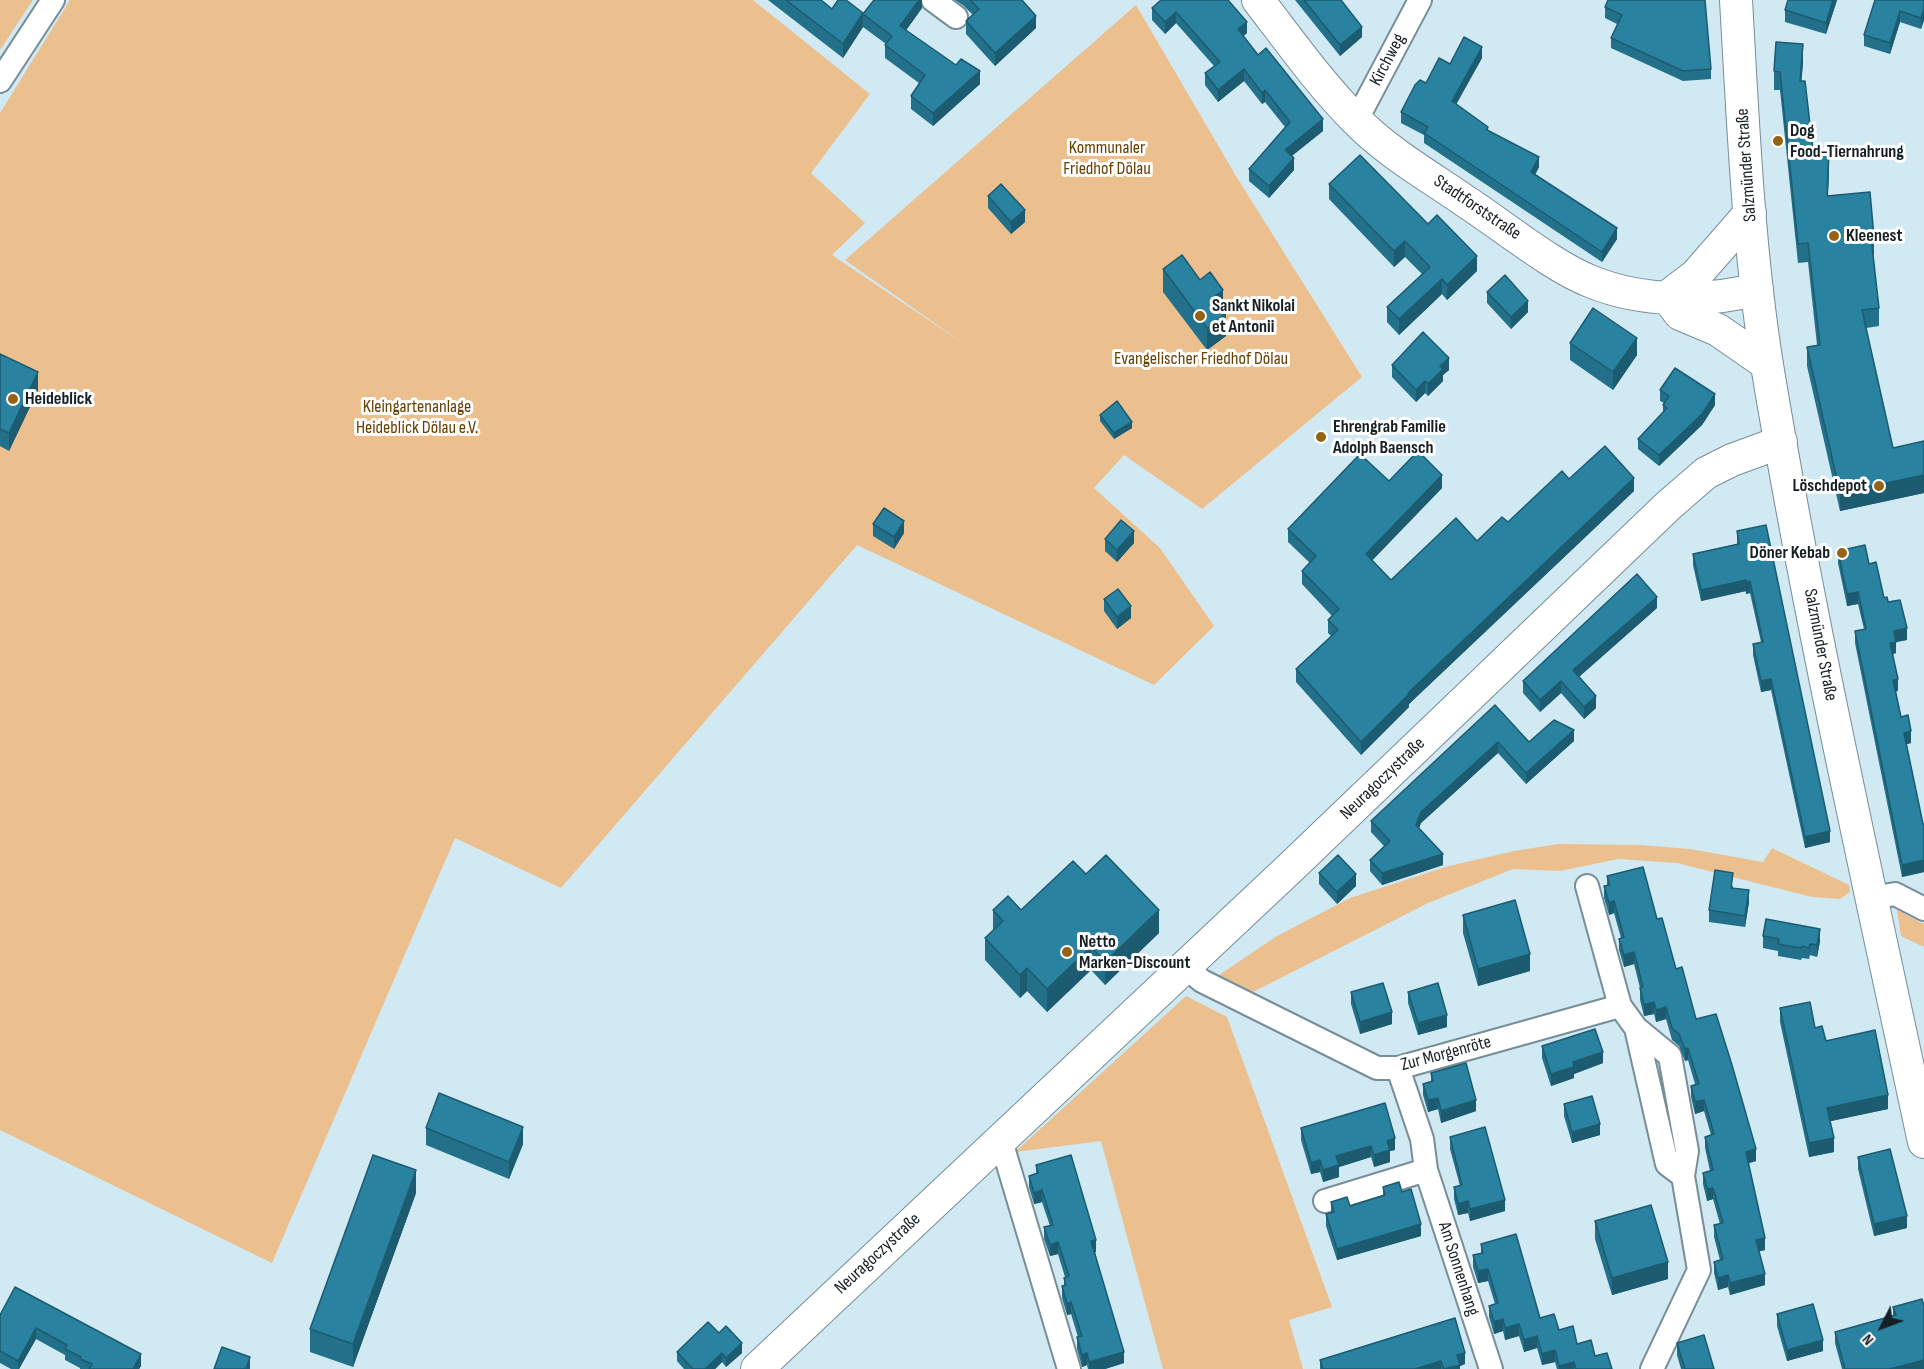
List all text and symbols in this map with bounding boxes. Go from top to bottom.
street label: Kirchweg [1365,30,1411,90]
street label: Salzmünder Straße [1732,107,1762,223]
place label: Dog Food-Tiernahrung [1790,120,1904,162]
marker: Dog Food-Tiernahrung [1771,134,1785,148]
park label: Kommunaler Friedhof Dölau [1063,137,1151,180]
street label: Stadtforststraße [1429,171,1525,245]
place label: Kleenest [1846,225,1902,247]
marker: Kleenest [1827,229,1841,243]
place label: Sankt Nikolai et Antonii [1212,295,1295,338]
marker: Sankt Nikolai et Antonii [1193,309,1207,323]
park label: Evangelischer Friedhof Dölau [1114,348,1288,370]
place label: Heideblick [25,388,92,410]
marker: Heideblick [6,392,20,406]
park label: Kleingartenanlage Heideblick Dölau e.V. [356,396,478,438]
place label: Ehrengrab Familie Adolph Baensch [1333,416,1446,458]
marker: Ehrengrab Familie Adolph Baensch [1314,430,1328,444]
place label: Löschdepot [1793,475,1867,497]
marker: Löschdepot [1872,479,1886,493]
place label: Döner Kebab [1750,542,1830,564]
marker: Döner Kebab [1835,546,1849,560]
street label: Salzmünder Straße [1799,587,1841,703]
street label: Neuragoczystraße [1336,733,1430,825]
place label: Netto Marken-Discount [1079,931,1190,974]
marker: Netto Marken-Discount [1060,945,1074,959]
street label: Zur Morgenröte [1398,1032,1494,1076]
street label: Neuragoczystraße [831,1209,925,1299]
street label: Am Sonnenhang [1433,1219,1483,1319]
north arrow [1852,1297,1912,1357]
text: N [1858,1330,1878,1349]

